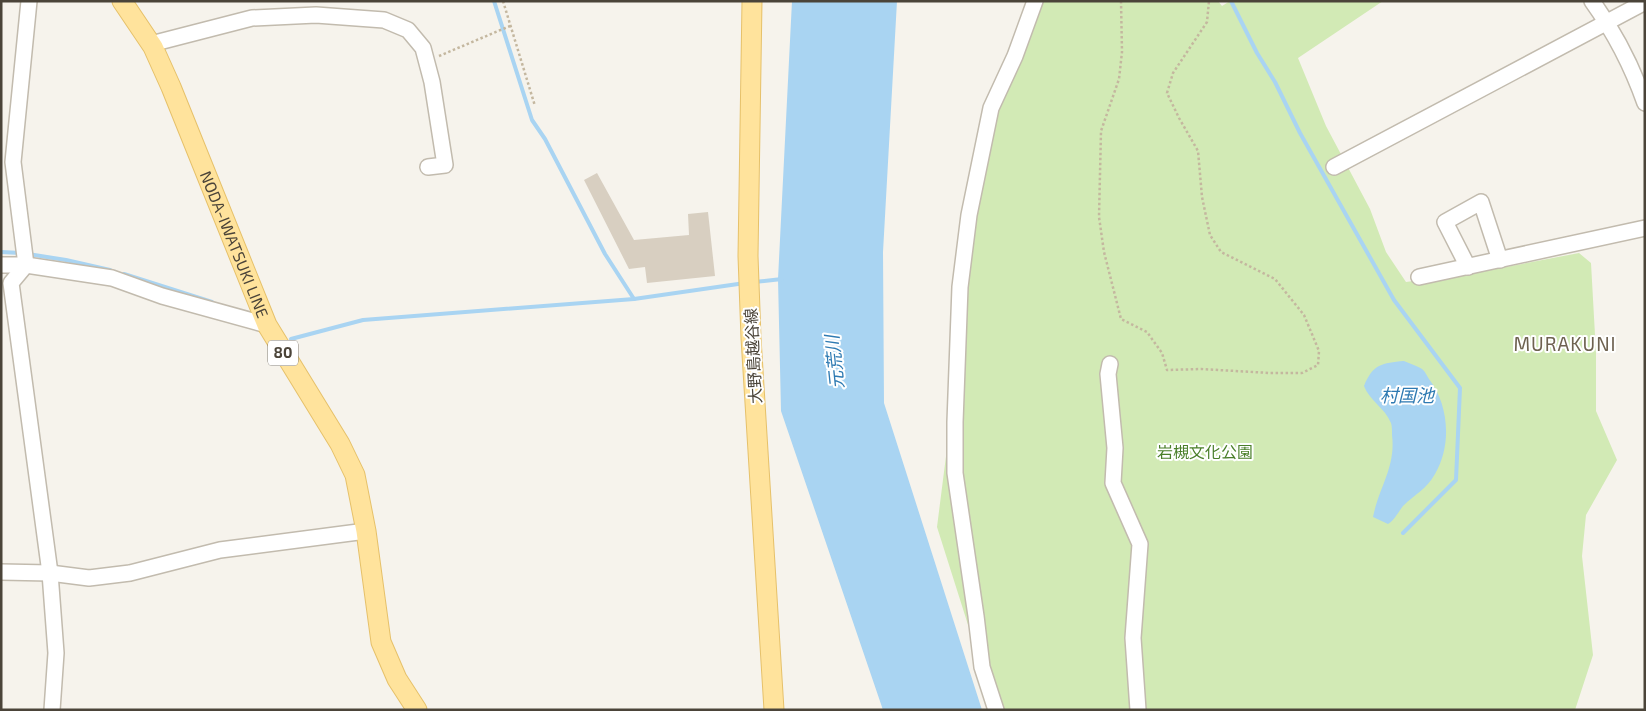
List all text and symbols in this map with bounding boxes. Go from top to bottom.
street label: NODA-IWATSUKI LINE [197,168,273,320]
street label: 大野島越谷線 [741,308,765,404]
water label: 元荒川 [820,332,848,390]
district label: MURAKUNI [1513,332,1617,355]
road number: 80 [268,340,298,366]
water label: 村国池 [1380,384,1436,406]
park label: 岩槻文化公園 [1157,442,1253,461]

